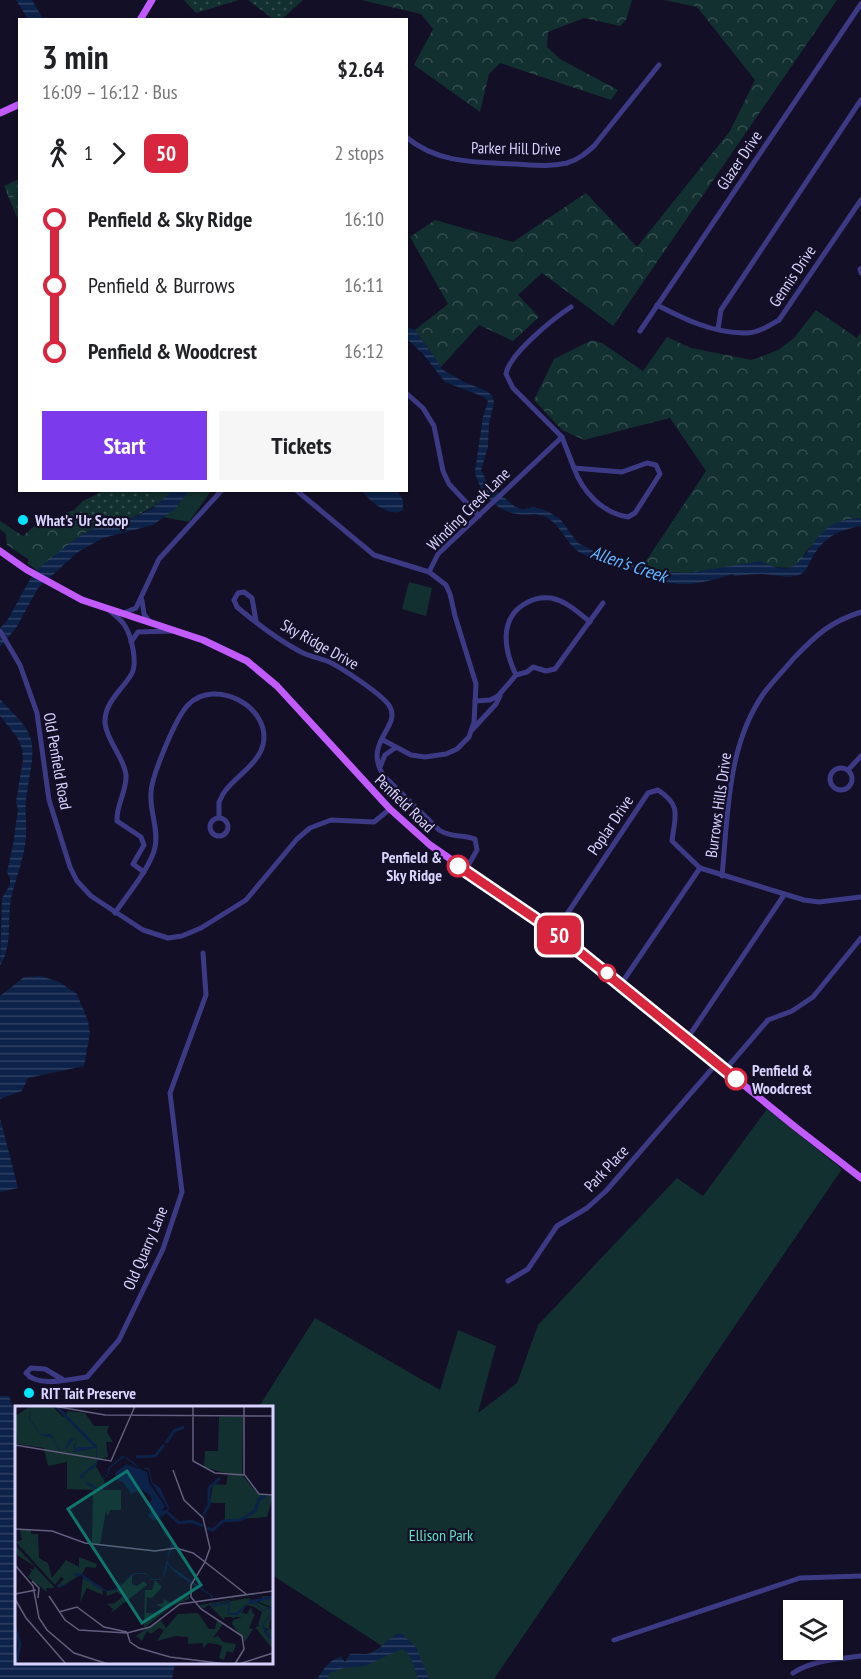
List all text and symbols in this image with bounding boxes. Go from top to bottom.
text: 3 min [42,35,109,78]
text: $2.64 [337,55,384,83]
text: 16:09 – 16:12 · Bus [42,79,177,105]
street label: Glazer Drive [712,127,766,193]
icon: walk [42,137,75,170]
icon: forward [102,137,135,170]
street label: Parker Hill Drive [471,137,561,159]
text: 1 [84,140,93,166]
text: 50 [156,140,176,167]
text: 2 stops [335,140,384,166]
text: Penfield & Sky Ridge [88,205,252,233]
text: 16:10 [344,206,384,232]
street label: Gennis Drive [764,241,820,311]
text: Penfield & Burrows [88,271,235,299]
text: 16:11 [344,272,384,298]
text: Penfield & Woodcrest [88,337,257,365]
text: 16:12 [344,338,384,364]
button: Start [42,411,207,480]
button: Tickets [219,411,384,480]
street label: Winding Creek Lane [422,463,514,555]
place label: What's 'Ur Scoop [34,510,128,530]
marker: What's 'Ur Scoop [16,513,30,527]
water label: Allen's Creek [588,540,672,588]
street label: Sky Ridge Drive [278,614,362,674]
street label: Old Penfield Road [40,711,76,811]
street label: Burrows Hills Drive [701,751,735,859]
street label: Penfield Road [371,770,439,836]
street label: Poplar Drive [583,791,637,859]
place label: Penfield & Sky Ridge [382,847,442,885]
marker: Penfield & Sky Ridge [447,855,469,877]
line badge: 50 [532,916,586,954]
text: 50 [549,922,569,949]
unlabelled marker [598,964,616,982]
place label: Penfield & Woodcrest [751,1060,812,1098]
marker: Penfield & Woodcrest [725,1068,747,1090]
street label: Park Place [580,1141,632,1195]
street label: Old Quarry Lane [118,1203,172,1293]
place label: RIT Tait Preserve [41,1383,136,1403]
marker: RIT Tait Preserve [22,1386,36,1400]
inset map [15,1406,273,1664]
park label: Ellison Park [409,1525,474,1545]
map controls [783,1600,843,1660]
button: layers [783,1600,843,1660]

